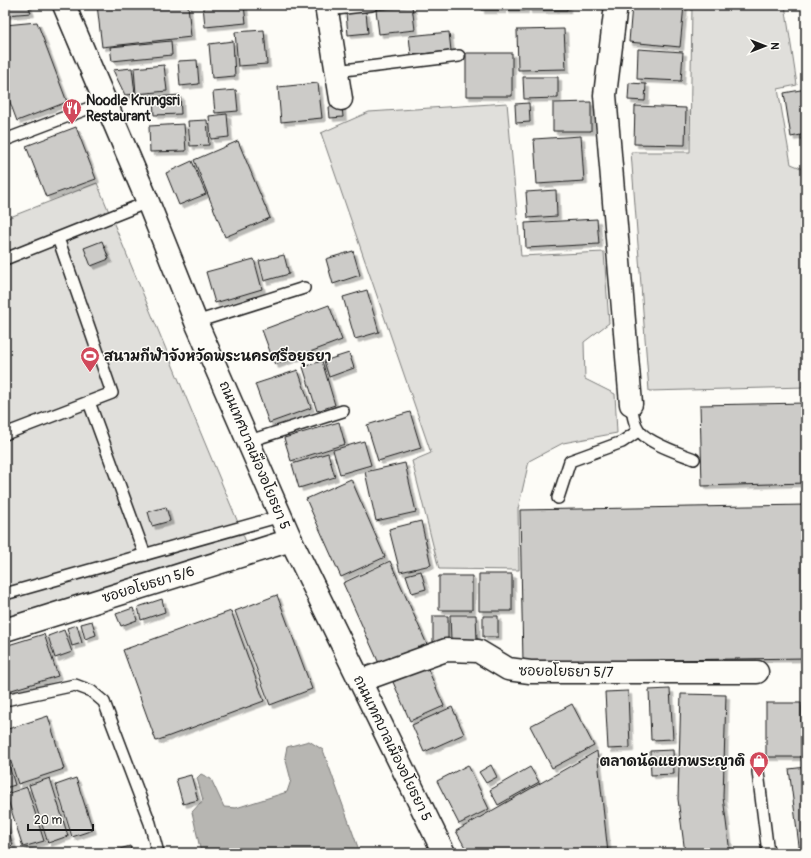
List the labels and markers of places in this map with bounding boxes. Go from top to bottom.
place label: Noodle Krungsri Restaurant [86,92,180,125]
restaurant icon: Noodle Krungsri Restaurant [61,97,83,125]
sports icon: สนามกีฬาจังหวัดพระนครศรีอยุธยา [79,345,101,373]
place label: สนามกีฬาจังหวัดพระนครศรีอยุธยา [104,346,331,367]
shop icon: ตลาดนัดแยกพระญาติ [748,750,770,778]
place label: ตลาดนัดแยกพระญาติ [600,752,745,770]

